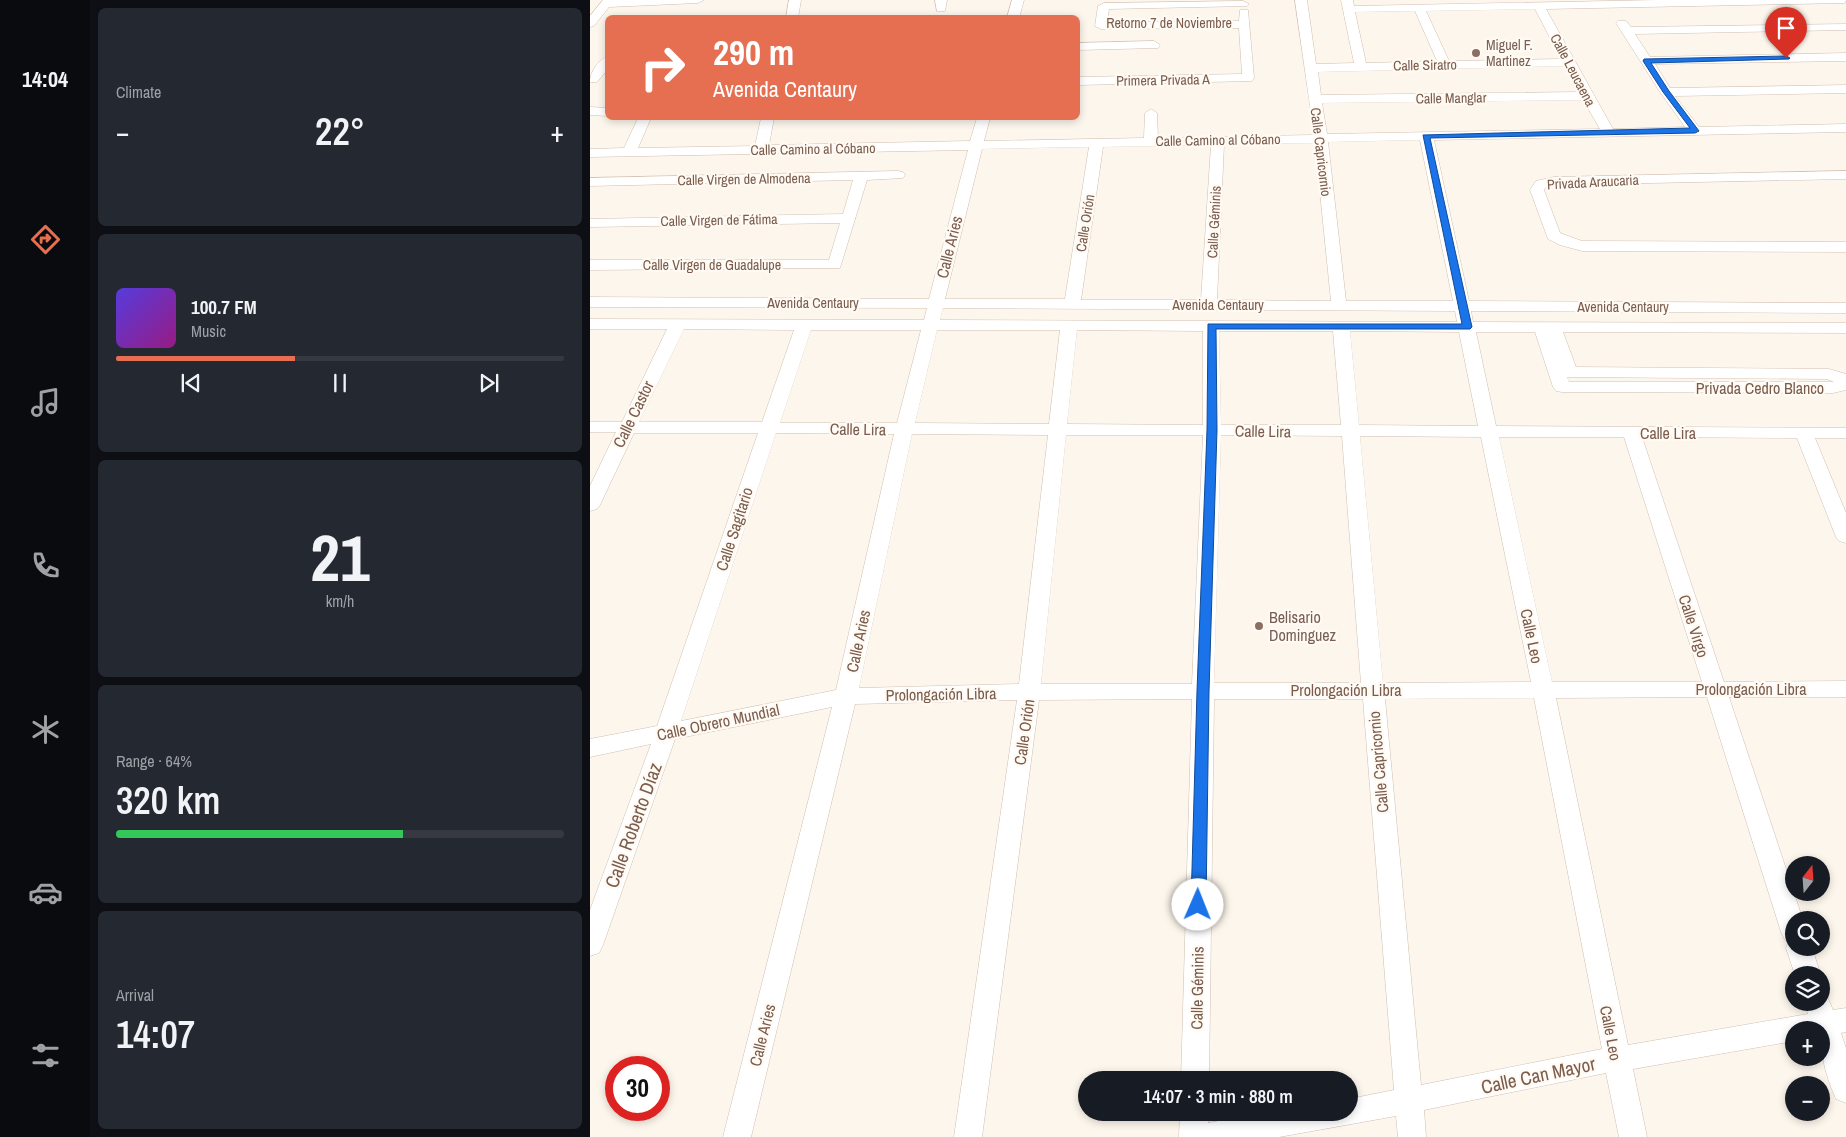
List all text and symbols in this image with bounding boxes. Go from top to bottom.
pin [1765,7,1807,58]
street label: Retorno 7 de Noviembre [1106,14,1232,32]
icon: arrive [1772,14,1800,42]
text: 290 m [713,29,794,76]
street label: Calle Leucaena [1546,31,1600,110]
icon: right [630,35,695,100]
place label: Miguel F. Martinez [1486,36,1533,70]
marker: Miguel F. Martinez [1470,47,1482,59]
street label: Calle Siratro [1393,55,1457,75]
text: 14:04 [22,64,68,94]
street label: Primera Privada A [1116,70,1210,90]
text: Avenida Centaury [713,74,857,104]
text: Climate [116,81,161,103]
street label: Calle Manglar [1415,88,1487,108]
text: 22° [315,106,365,157]
street label: Calle Capricornio [1307,107,1335,197]
text: − [116,113,129,151]
text: + [551,113,564,151]
street label: Calle Camino al Cóbano [1155,130,1281,150]
street label: Calle Camino al Cóbano [750,139,876,159]
street label: Calle Virgen de Almodena [677,169,811,189]
street label: Privada Araucaria [1547,171,1640,193]
street label: Calle Géminis [1203,185,1225,259]
street label: Calle Orión [1072,193,1098,253]
street label: Calle Virgen de Fátima [660,210,778,230]
street label: Calle Aries [931,214,967,280]
icon: directions [28,222,63,257]
street label: Calle Virgen de Guadalupe [643,256,781,274]
text: 100.7 FM [191,294,257,320]
street label: Avenida Centaury [766,294,859,312]
street label: Avenida Centaury [1171,296,1264,314]
street label: Avenida Centaury [1576,298,1669,316]
text: Music [191,320,226,342]
icon: previous [177,369,205,397]
icon: pause [326,369,354,397]
icon: next [475,369,503,397]
street label: Calle Castor [607,376,659,451]
street label: Privada Cedro Blanco [1696,377,1824,399]
icon: music [28,385,63,420]
street label: Calle Lira [830,418,887,441]
street label: Calle Lira [1235,420,1292,443]
street label: Calle Lira [1640,422,1697,444]
street label: Calle Sagitario [710,484,758,574]
text: 21 [310,514,370,601]
icon: phone [28,548,63,583]
text: km/h [326,590,354,612]
street label: Calle Virgo [1674,592,1714,660]
place label: Belisario Dominguez [1269,606,1337,646]
street label: Calle Leo [1515,607,1549,665]
street label: Calle Aries [841,608,875,674]
marker: Belisario Dominguez [1253,620,1265,632]
street label: Prolongación Libra [1696,678,1807,700]
street label: Prolongación Libra [1291,679,1402,701]
street label: Prolongación Libra [885,682,997,706]
street label: Calle Obrero Mundial [655,698,781,746]
street label: Calle Orión [1008,698,1040,766]
street label: Calle Capricornio [1363,710,1393,814]
icon: climate [28,712,63,747]
text: Range · 64% [116,750,192,772]
street label: Calle Roberto Díaz [598,759,668,891]
text: 320 km [116,775,220,826]
north arrow [1785,856,1830,901]
map controls [1785,856,1830,1121]
icon: car [28,875,63,910]
position arrow [1171,878,1223,930]
button: search [1785,911,1830,956]
street label: Calle Géminis [1185,946,1209,1030]
button: layers [1785,966,1830,1011]
text: Arrival [116,984,154,1006]
street label: Calle Aries [744,1002,780,1068]
street label: Calle Leo [1595,1004,1627,1062]
text: 14:07 [116,1009,195,1060]
button: + [1785,1021,1830,1066]
icon: filters [28,1038,63,1073]
street label: Calle Can Mayor [1479,1050,1598,1100]
speed limit sign: 30 [605,1056,670,1121]
button: − [1785,1076,1830,1121]
text: 14:07 · 3 min · 880 m [1143,1083,1293,1109]

